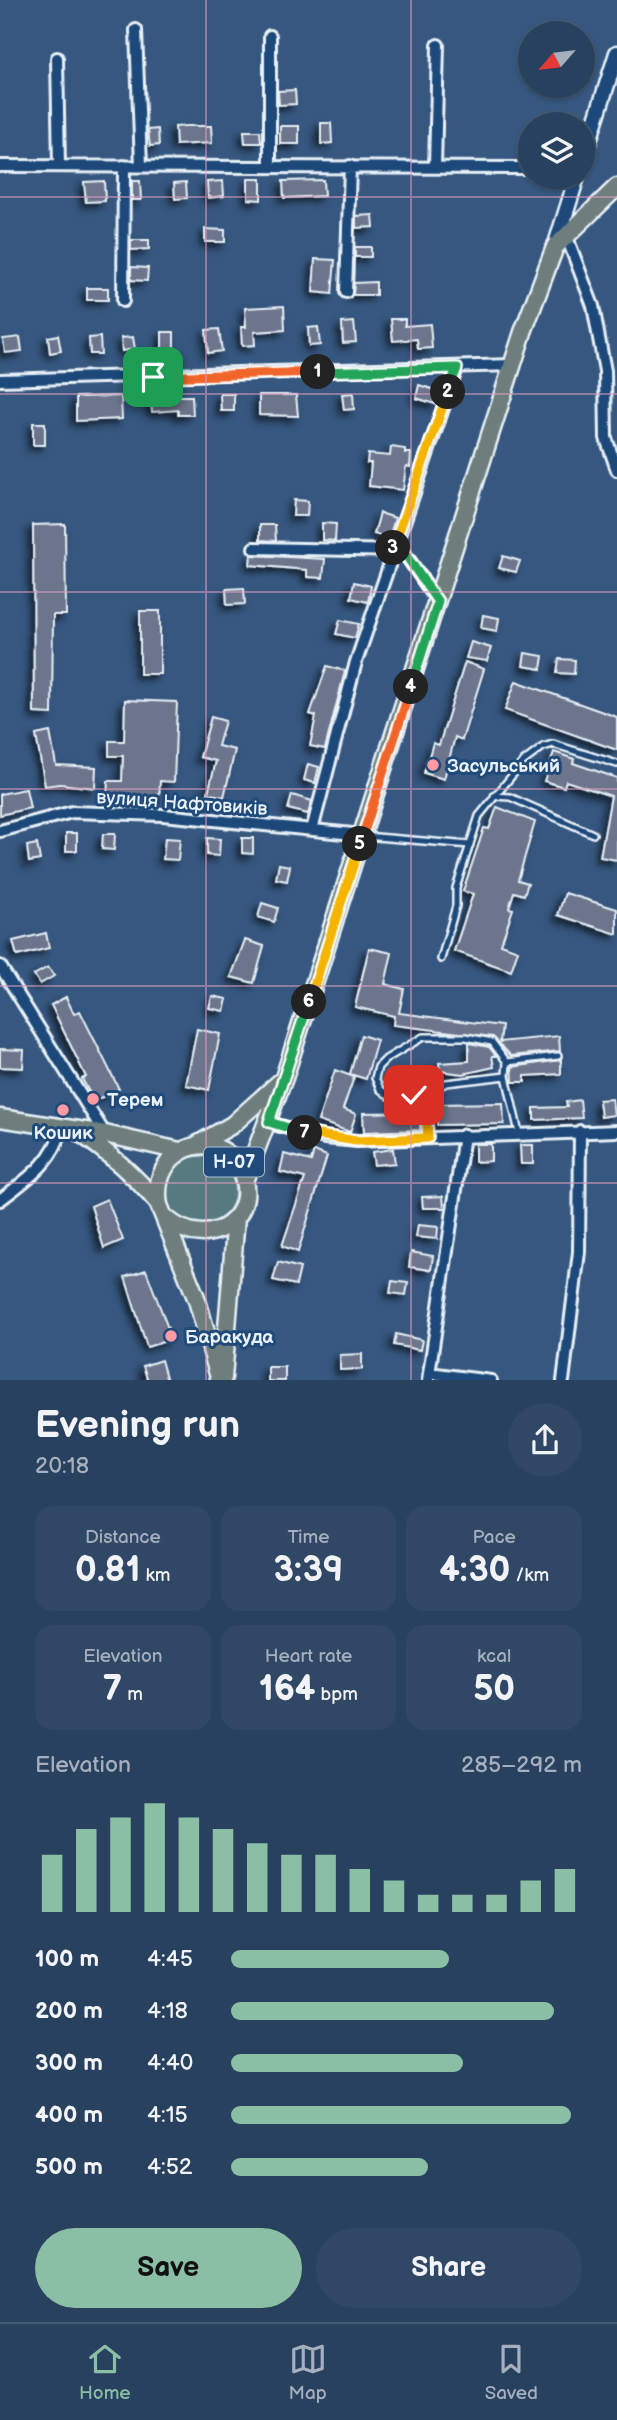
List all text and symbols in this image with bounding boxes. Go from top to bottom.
north arrow [518,21,595,98]
map controls [518,21,595,189]
button: layers [518,112,595,189]
pin [123,347,183,407]
pin: 1 [300,354,336,390]
icon: arrive [134,358,172,396]
text: 1 [314,360,322,383]
pin: 2 [430,374,466,410]
text: 2 [442,380,453,403]
pin: 3 [376,530,410,566]
text: 3 [387,536,398,559]
pin: 4 [394,670,428,704]
text: 4 [405,675,416,698]
place label: Засульський [447,755,560,778]
marker: Засульський [425,757,441,773]
street label: вулиця Нафтовиків [96,786,268,821]
pin: 5 [342,826,378,862]
text: 5 [354,832,365,855]
pin: 6 [292,984,326,1020]
text: 6 [303,990,314,1013]
pin [384,1065,444,1125]
icon: check [395,1076,433,1114]
place label: Терем [107,1089,163,1112]
marker: Терем [85,1091,101,1107]
marker: Кошик [55,1102,71,1118]
pin: 7 [288,1116,322,1150]
text: 7 [299,1121,310,1144]
place label: Кошик [33,1122,93,1145]
road number: Н-07 [204,1148,264,1176]
place label: Баракуда [185,1326,274,1349]
marker: Баракуда [163,1328,179,1344]
text: Evening run [35,1403,240,1448]
button: share [508,1403,582,1477]
text: 20:18 [35,1452,89,1480]
text: Distance [85,1526,161,1549]
text: Time [287,1526,330,1549]
text: Pace [473,1526,516,1549]
text: 0.81 [75,1549,140,1592]
text: 3:39 [274,1549,343,1592]
text: 4:30 [439,1549,510,1592]
text: km [140,1564,171,1587]
text: /km [510,1564,549,1587]
text: Elevation [83,1645,162,1668]
text: Heart rate [265,1645,352,1668]
text: kcal [477,1645,511,1668]
text: 7 [103,1668,122,1711]
text: 164 [259,1668,315,1711]
text: 50 [473,1668,515,1711]
text: m [122,1683,143,1706]
text: bpm [315,1683,358,1706]
text: Elevation [35,1751,131,1779]
text: 285–292 m [461,1751,582,1779]
text: 100 m [35,1945,99,1973]
text: 4:45 [147,1945,193,1973]
text: 200 m [35,1997,103,2025]
text: 4:18 [147,1997,188,2025]
text: 300 m [35,2049,103,2077]
text: 4:40 [147,2049,193,2077]
text: 400 m [35,2101,103,2129]
text: 4:15 [147,2101,188,2129]
text: 500 m [35,2153,103,2181]
text: 4:52 [147,2153,192,2181]
button: Save [35,2228,302,2308]
button: Share [316,2228,582,2308]
tab: Home [79,2340,131,2405]
tab: Map [289,2340,327,2405]
tab: Saved [485,2340,538,2405]

